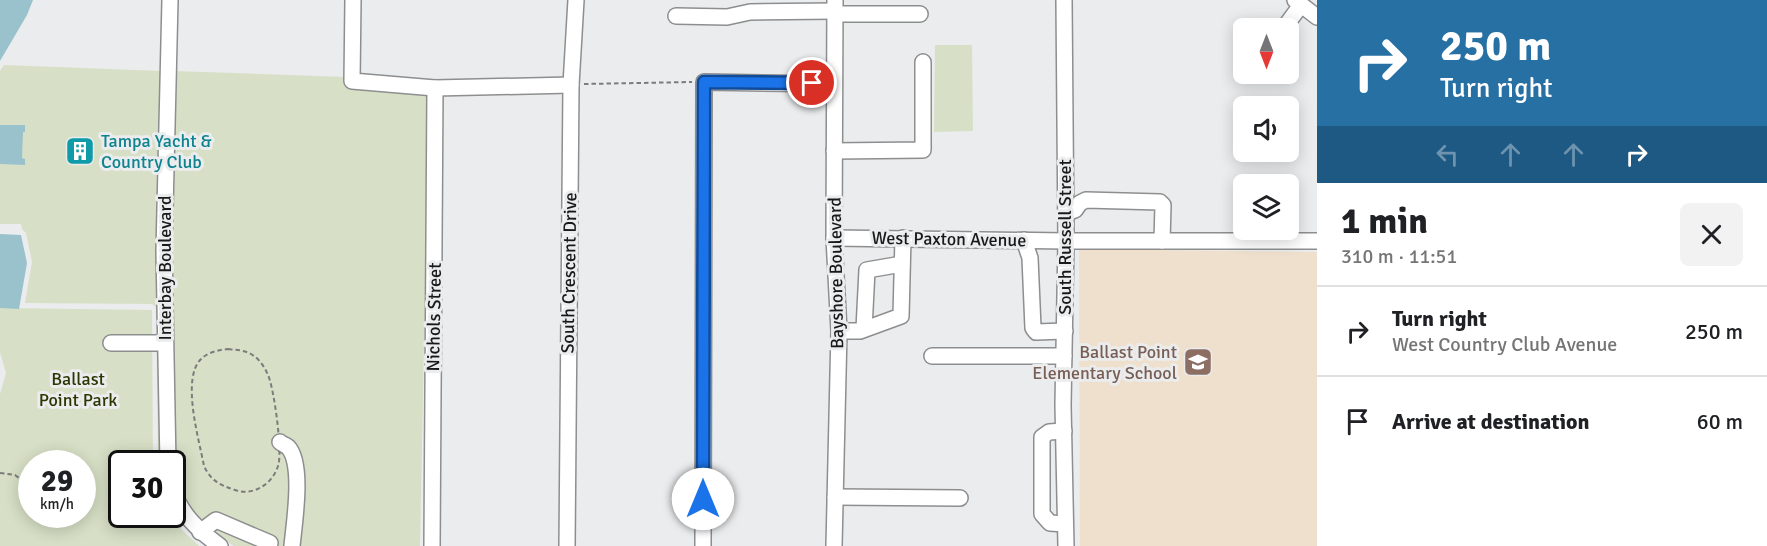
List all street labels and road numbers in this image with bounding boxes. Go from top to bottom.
street label: South Russell Street [1054,159,1076,315]
street label: South Crescent Drive [557,192,581,354]
street label: Interbay Boulevard [154,196,176,340]
street label: Bayshore Boulevard [824,197,848,349]
street label: West Paxton Avenue [872,227,1026,251]
street label: Nichols Street [422,262,446,372]

